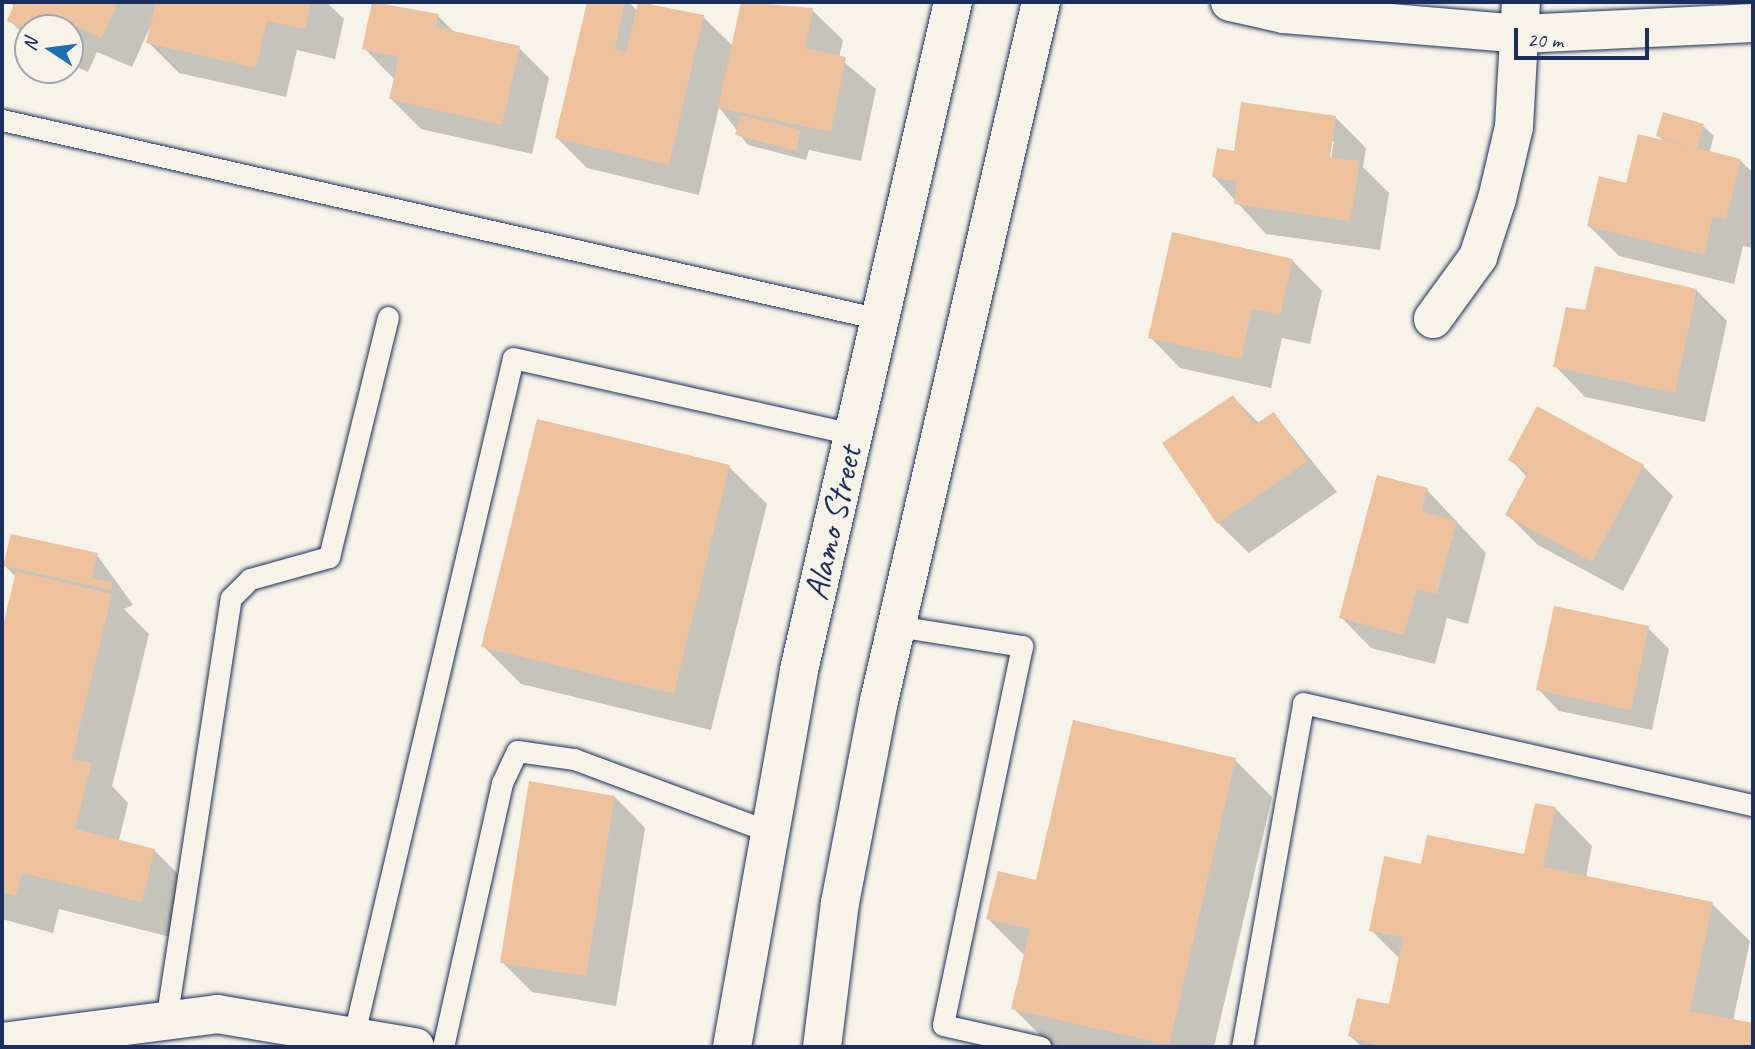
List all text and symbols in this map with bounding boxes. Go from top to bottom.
north arrow [14,14,84,84]
scale bar [1517,14,1652,58]
text: 20 m [1527,27,1563,53]
text: N [17,36,44,53]
street label: Alamo Street [795,442,871,604]

